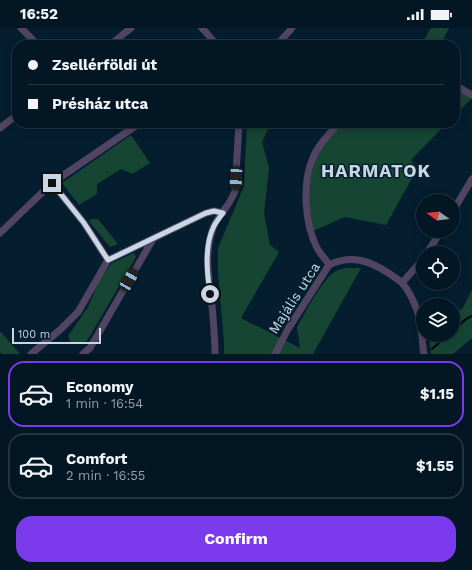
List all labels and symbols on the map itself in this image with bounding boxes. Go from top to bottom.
district label: HARMATOK [321,160,431,181]
car [229,166,243,190]
route end [43,174,61,192]
north arrow [416,194,460,238]
street label: Majális utca [265,259,323,337]
car [118,267,140,293]
route start [201,285,219,303]
scale bar [12,326,101,345]

